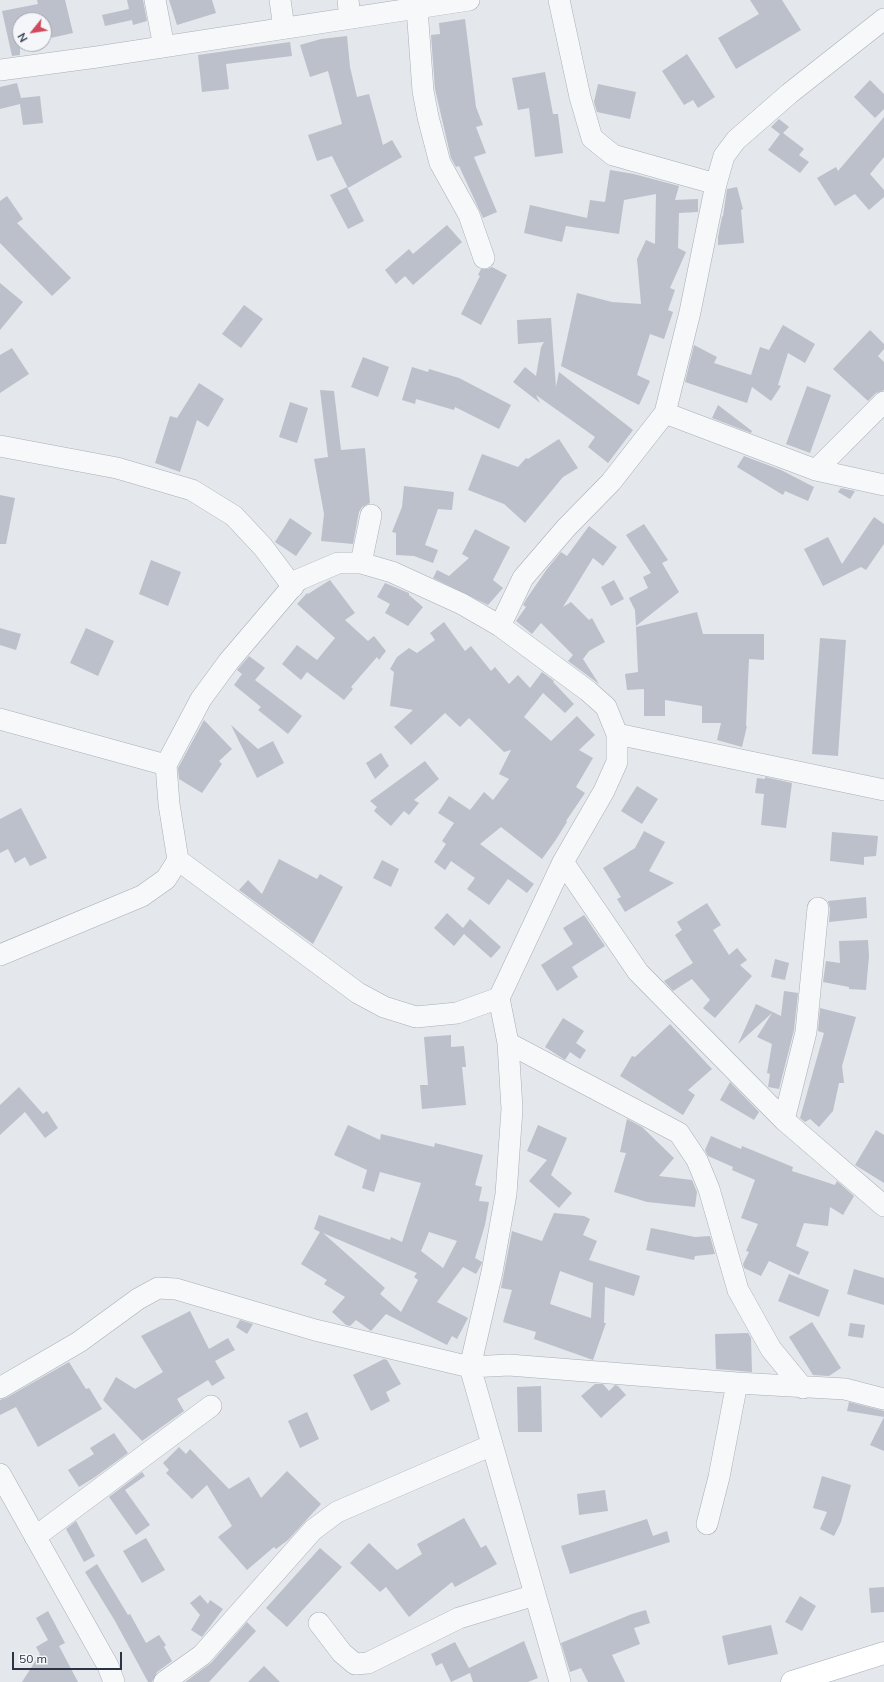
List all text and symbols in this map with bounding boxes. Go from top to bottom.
north arrow [12,12,52,52]
text: N [14,30,31,45]
scale bar [14,1644,124,1670]
text: 50 m [19,1651,47,1666]

